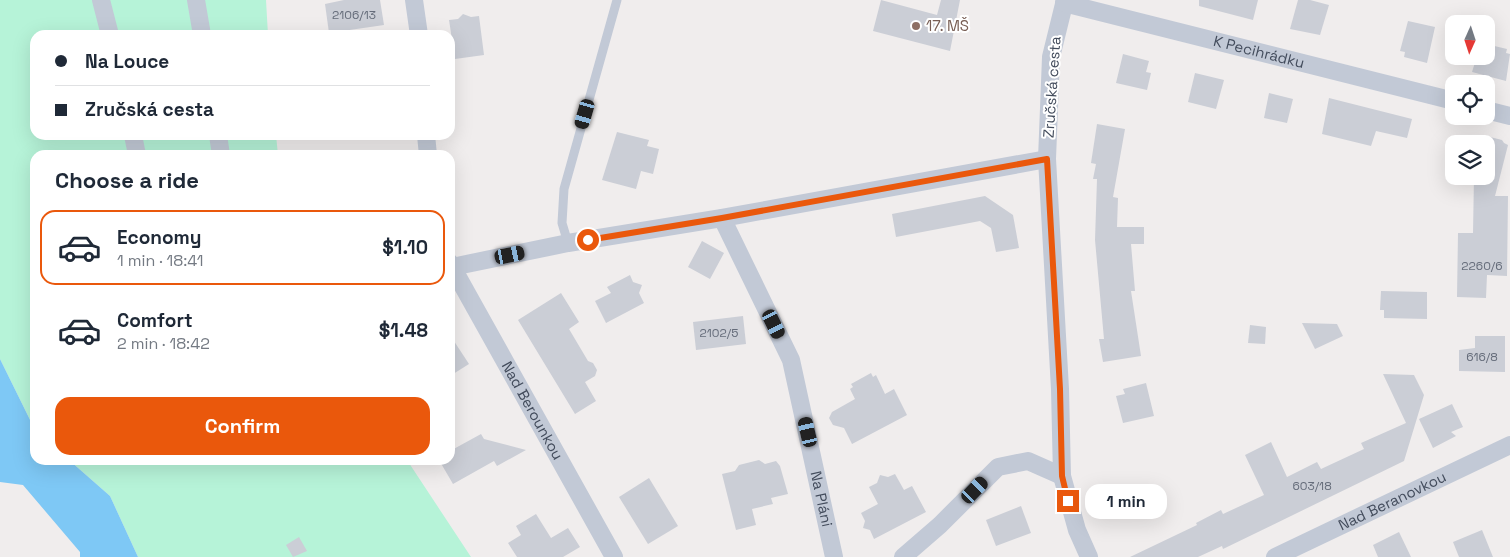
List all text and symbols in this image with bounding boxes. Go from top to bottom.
house number: 2106/13 [332,7,376,23]
north arrow [1445,15,1495,65]
map controls [1445,15,1495,185]
place label: 17. MŠ [926,16,969,35]
marker: 17. MŠ [910,20,922,32]
street label: K Pecihrádku [1211,31,1307,72]
street label: Zručská cesta [1038,35,1065,138]
text: Na Louce [85,49,169,74]
button: locate [1445,75,1495,125]
text: Zručská cesta [85,97,214,122]
car [573,98,596,130]
button: layers [1445,135,1495,185]
text: Choose a ride [55,166,199,194]
icon: car [57,225,102,270]
text: Economy [117,225,201,250]
route start [577,229,599,251]
text: $1.10 [382,235,428,260]
car [493,245,526,265]
text: 1 min · 18:41 [117,250,204,271]
house number: 2260/6 [1461,258,1503,274]
car [760,307,787,341]
icon: car [57,308,102,353]
text: Comfort [117,308,193,333]
text: $1.48 [379,318,428,343]
house number: 2102/5 [700,325,738,341]
text: 2 min · 18:42 [117,333,210,354]
house number: 616/8 [1466,349,1498,365]
street label: Nad Berounkou [498,358,568,463]
button: Confirm [55,397,430,455]
car [797,416,818,448]
street label: Nad Beranovkou [1335,467,1449,534]
street label: Na Pláni [806,469,837,528]
car [959,474,990,506]
house number: 603/18 [1292,478,1332,494]
callout: 1 min [1086,484,1168,518]
route end [1057,490,1079,512]
text: 1 min [1106,491,1146,512]

